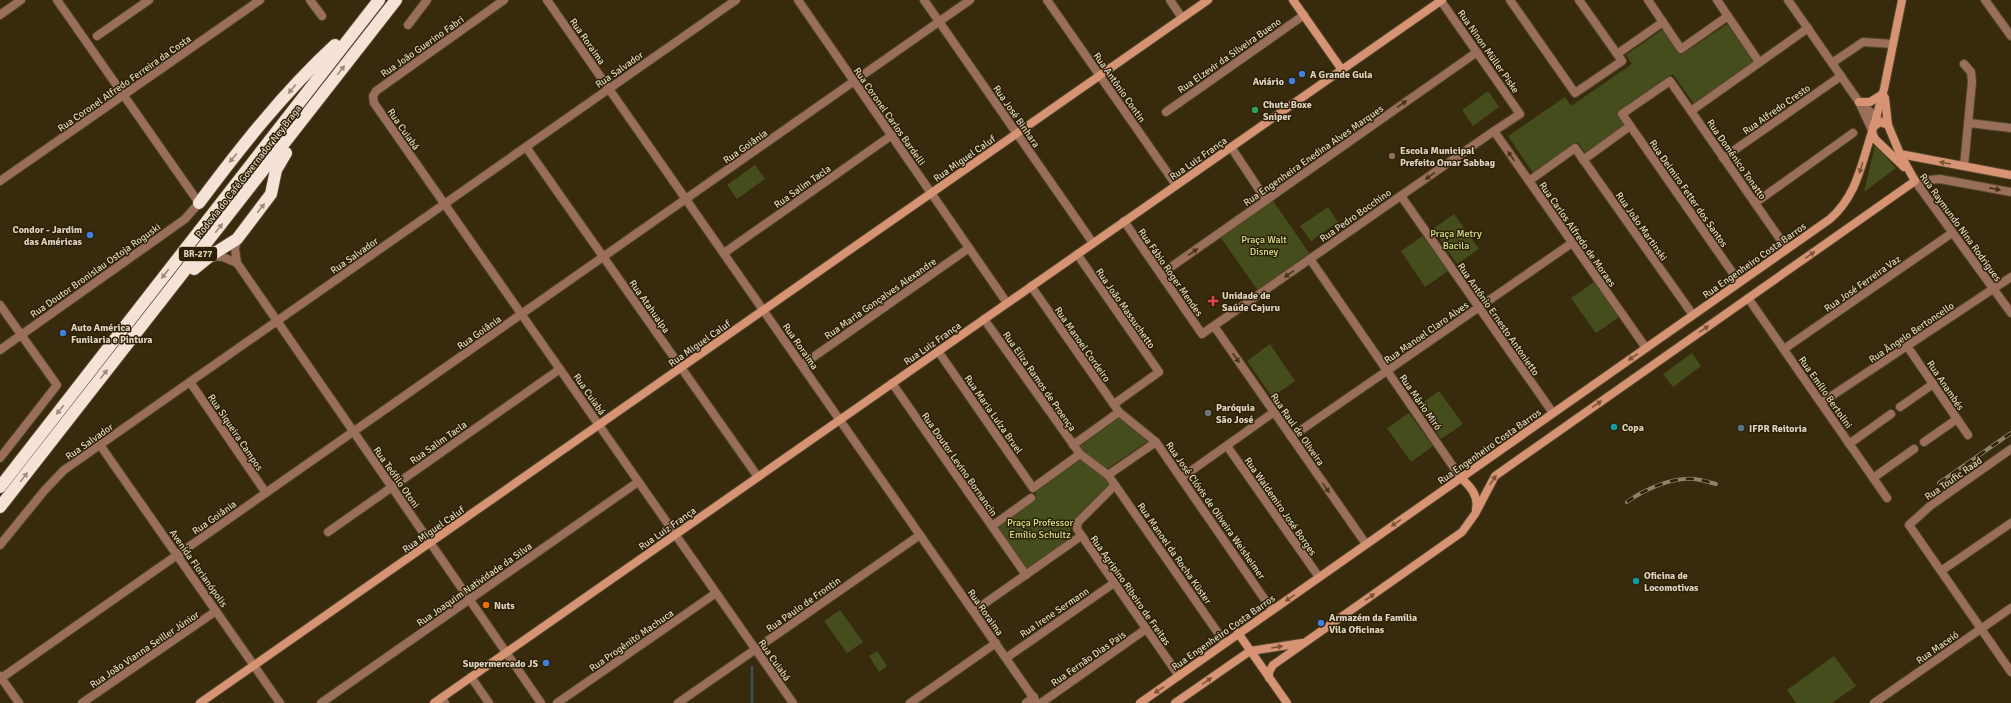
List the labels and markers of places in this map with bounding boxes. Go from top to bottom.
marker: A Grande Gula [1297,69,1307,79]
place label: A Grande Gula [1310,69,1372,81]
place label: Aviário [1253,76,1284,88]
marker: Aviário [1287,76,1297,86]
place label: Chute Boxe Sniper [1263,99,1312,123]
marker: Chute Boxe Sniper [1250,105,1260,115]
place label: Escola Municipal Prefeito Omar Sabbag [1400,145,1496,169]
marker: Escola Municipal Prefeito Omar Sabbag [1387,151,1397,161]
place label: Condor - Jardim das Américas [13,224,83,248]
marker: Condor - Jardim das Américas [85,230,95,240]
place label: Unidade de Saúde Cajuru [1222,290,1280,314]
marker: Unidade de Saúde Cajuru [1207,295,1219,307]
place label: Auto América Funilaria e Pintura [71,322,153,346]
marker: Auto América Funilaria e Pintura [58,328,68,338]
place label: Paróquia São José [1216,402,1255,426]
marker: Paróquia São José [1203,408,1213,418]
marker: Copa [1609,422,1619,432]
place label: Copa [1622,422,1644,434]
marker: IFPR Reitoria [1736,423,1746,433]
place label: IFPR Reitoria [1749,423,1807,435]
place label: Oficina de Locomotivas [1644,570,1699,594]
marker: Oficina de Locomotivas [1631,576,1641,586]
marker: Nuts [481,600,491,610]
place label: Nuts [494,600,515,612]
place label: Armazém da Família Vila Oficinas [1329,612,1417,636]
marker: Armazém da Família Vila Oficinas [1316,618,1326,628]
place label: Supermercado JS [463,658,538,670]
marker: Supermercado JS [541,658,551,668]

